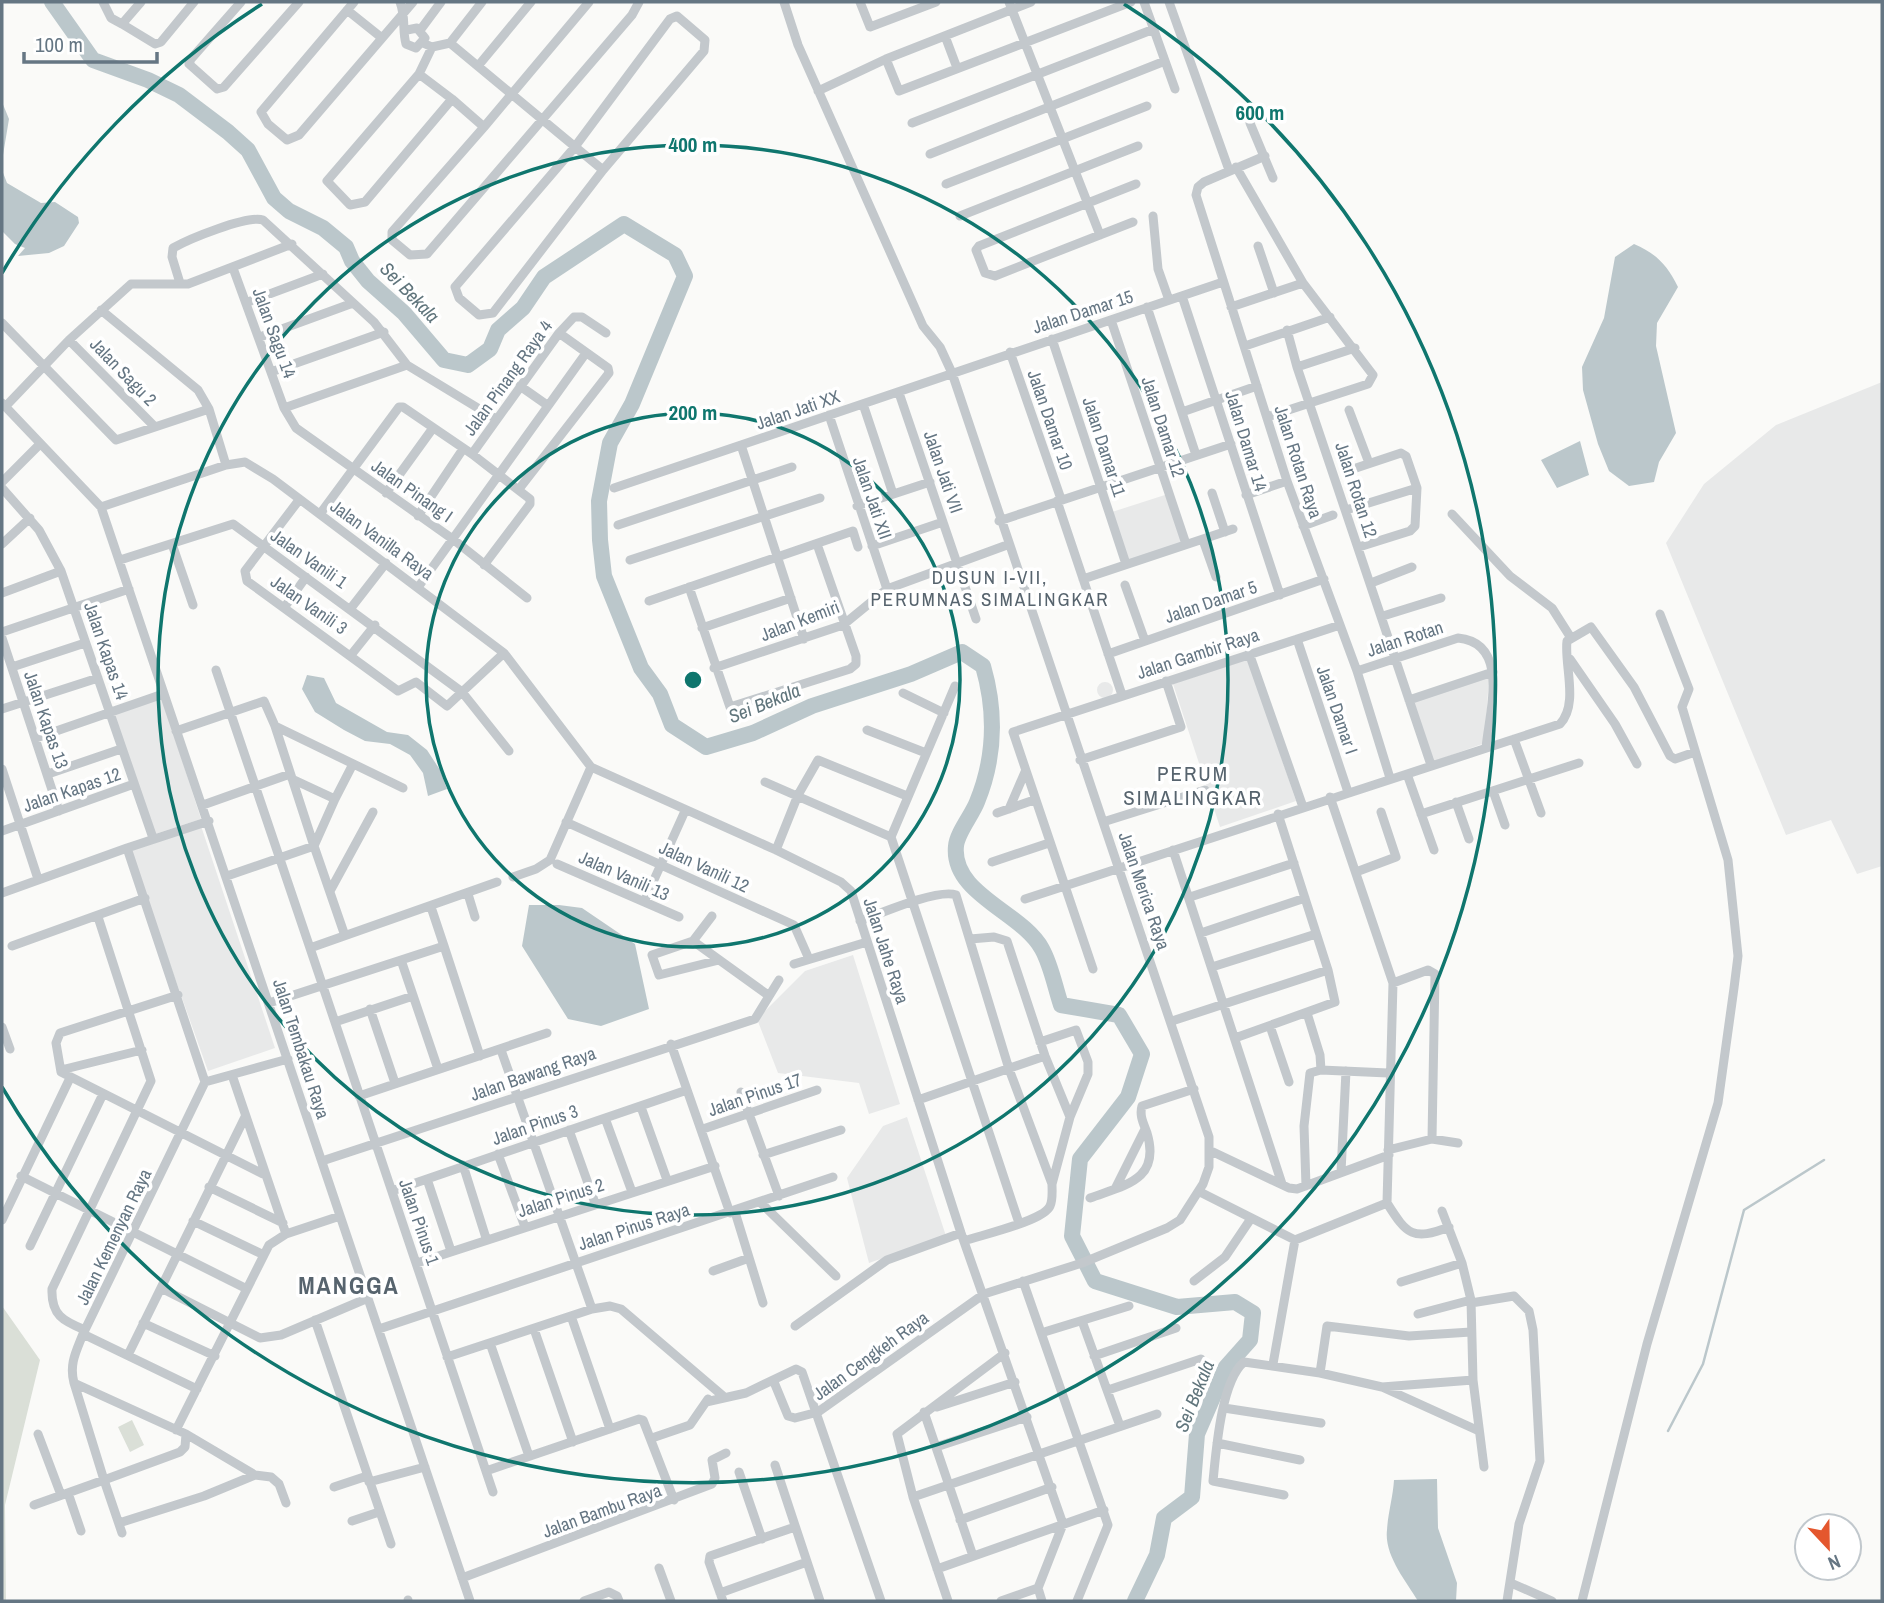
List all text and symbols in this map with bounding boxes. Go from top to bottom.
scale bar [24,21,158,65]
text: 100 m [35,30,83,59]
text: 600 m [1236,98,1284,127]
text: 400 m [669,130,717,159]
water label: Sei Bekala [374,256,446,328]
street label: Jalan Sagu 14 [247,284,302,381]
street label: Jalan Damar 15 [1029,284,1136,340]
street label: Jalan Pinang Raya 4 [457,315,558,440]
street label: Jalan Sagu 2 [84,332,162,411]
street label: Jalan Damar 10 [1022,367,1079,473]
street label: Jalan Damar 12 [1135,373,1191,480]
street label: Jalan Jati XX [753,384,843,436]
street label: Jalan Damar 14 [1219,387,1274,494]
street label: Jalan Damar 11 [1077,394,1133,500]
text: 200 m [669,398,717,427]
street label: Jalan Rotan Raya [1268,402,1328,522]
street label: Jalan Jati VII [918,427,969,516]
street label: Jalan Rotan 12 [1329,439,1384,541]
street label: Jalan Pinang I [366,453,458,528]
street label: Jalan Jati XII [847,453,898,542]
street label: Jalan Vanilla Raya [326,494,439,586]
street label: Jalan Vanili 1 [266,523,353,595]
district label: DUSUN I-VII, PERUMNAS SIMALINGKAR [870,564,1110,612]
street label: Jalan Vanili 3 [266,569,353,640]
street label: Jalan Damar 5 [1161,574,1260,629]
street label: Jalan Kemiri [757,594,843,647]
street label: Jalan Kapas 14 [78,599,135,703]
street label: Jalan Rotan [1364,614,1446,663]
street label: Jalan Gambir Raya [1134,622,1262,685]
street label: Jalan Damar I [1311,662,1364,757]
street label: Jalan Kapas 13 [18,668,75,772]
centre of rings [681,668,705,692]
water label: Sei Bekala [724,677,804,729]
district label: PERUM SIMALINGKAR [1123,759,1263,812]
street label: Jalan Kapas 12 [20,761,124,818]
street label: Jalan Merica Raya [1113,829,1176,953]
street label: Jalan Vanili 12 [655,835,753,898]
street label: Jalan Vanili 13 [575,844,673,907]
street label: Jalan Jahe Raya [858,895,915,1007]
street label: Jalan Tembakau Raya [267,976,336,1122]
street label: Jalan Bawang Raya [467,1040,599,1107]
street label: Jalan Pinus 17 [705,1067,805,1122]
street label: Jalan Pinus 3 [488,1098,581,1151]
street label: Jalan Kemenyan Raya [70,1165,157,1309]
street label: Jalan Pinus 2 [514,1172,607,1223]
street label: Jalan Pinus 1 [393,1175,446,1269]
street label: Jalan Pinus Raya [575,1197,693,1256]
district label: MANGGA [298,1269,400,1301]
street label: Jalan Cengkeh Raya [808,1305,933,1406]
water label: Sei Bekala [1168,1356,1220,1436]
street label: Jalan Bambu Raya [539,1477,665,1544]
north arrow [1793,1512,1863,1582]
text: N [1824,1549,1844,1577]

